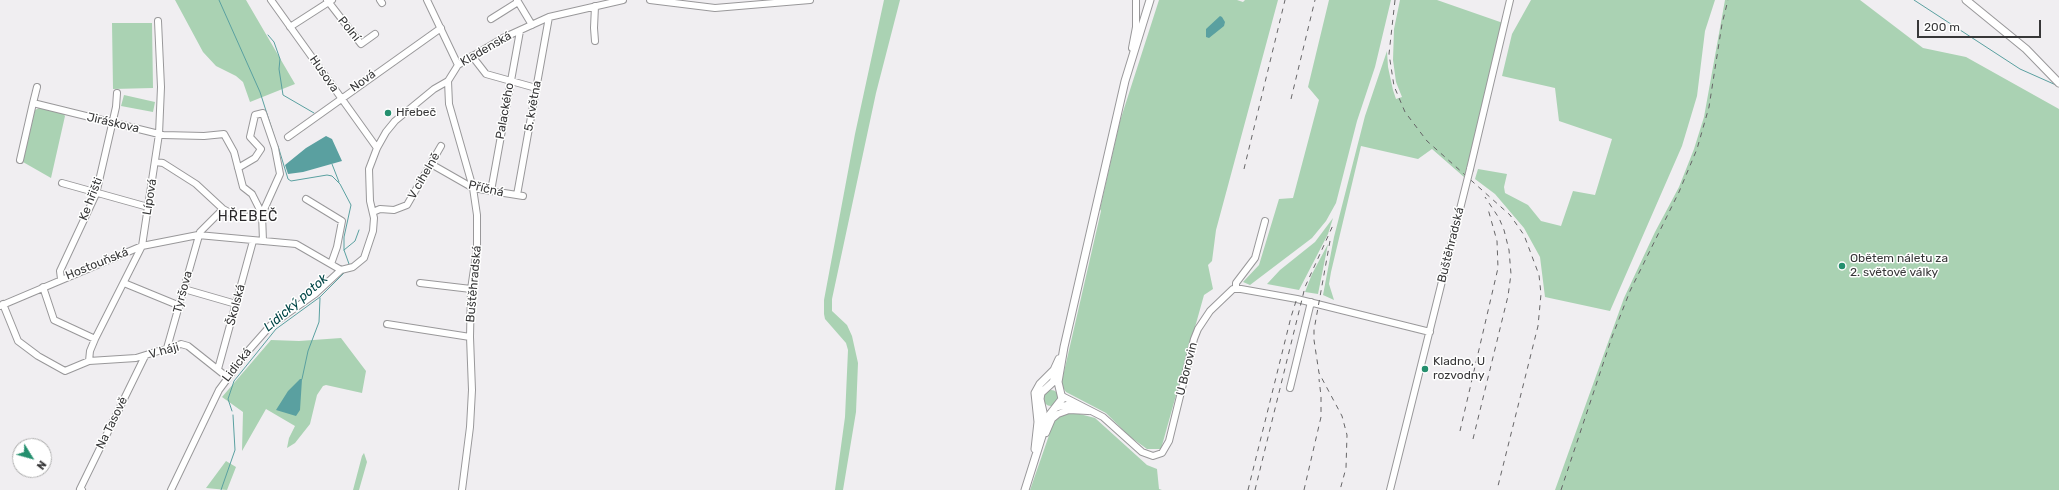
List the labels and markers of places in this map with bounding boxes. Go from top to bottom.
place label: Hřebeč [396,106,436,120]
marker: Hřebeč [383,108,393,118]
place label: Obětem náletu za 2. světové války [1850,252,1948,280]
marker: Obětem náletu za 2. světové války [1837,261,1847,271]
place label: Kladno, U rozvodny [1433,355,1485,383]
marker: Kladno, U rozvodny [1420,364,1430,374]

